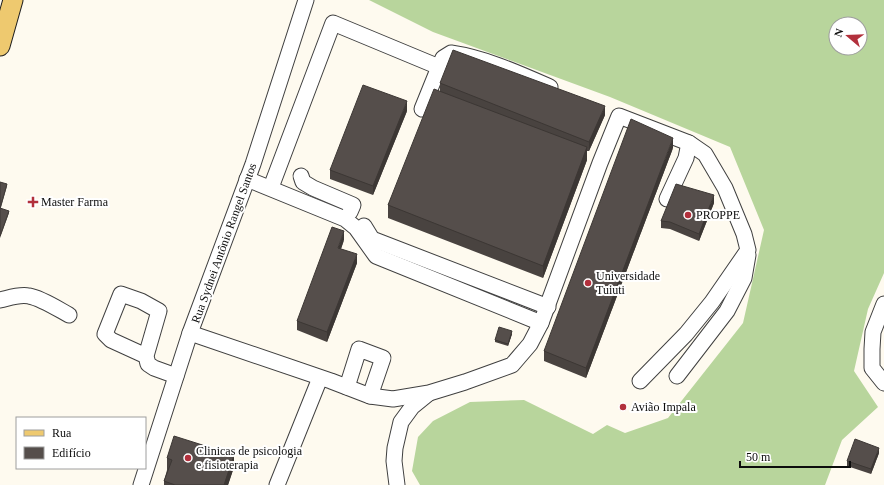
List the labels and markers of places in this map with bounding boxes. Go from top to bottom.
place label: Master Farma [41,195,109,209]
marker: Master Farma [28,197,38,207]
place label: PROPPE [696,208,740,222]
marker: PROPPE [683,210,693,220]
place label: Universidade Tuiuti [596,269,660,297]
marker: Universidade Tuiuti [583,278,593,288]
place label: Avião Impala [631,400,696,414]
marker: Avião Impala [618,402,628,412]
place label: Clinicas de psicologia e fisioterapia [196,444,303,472]
marker: Clinicas de psicologia e fisioterapia [183,453,193,463]

